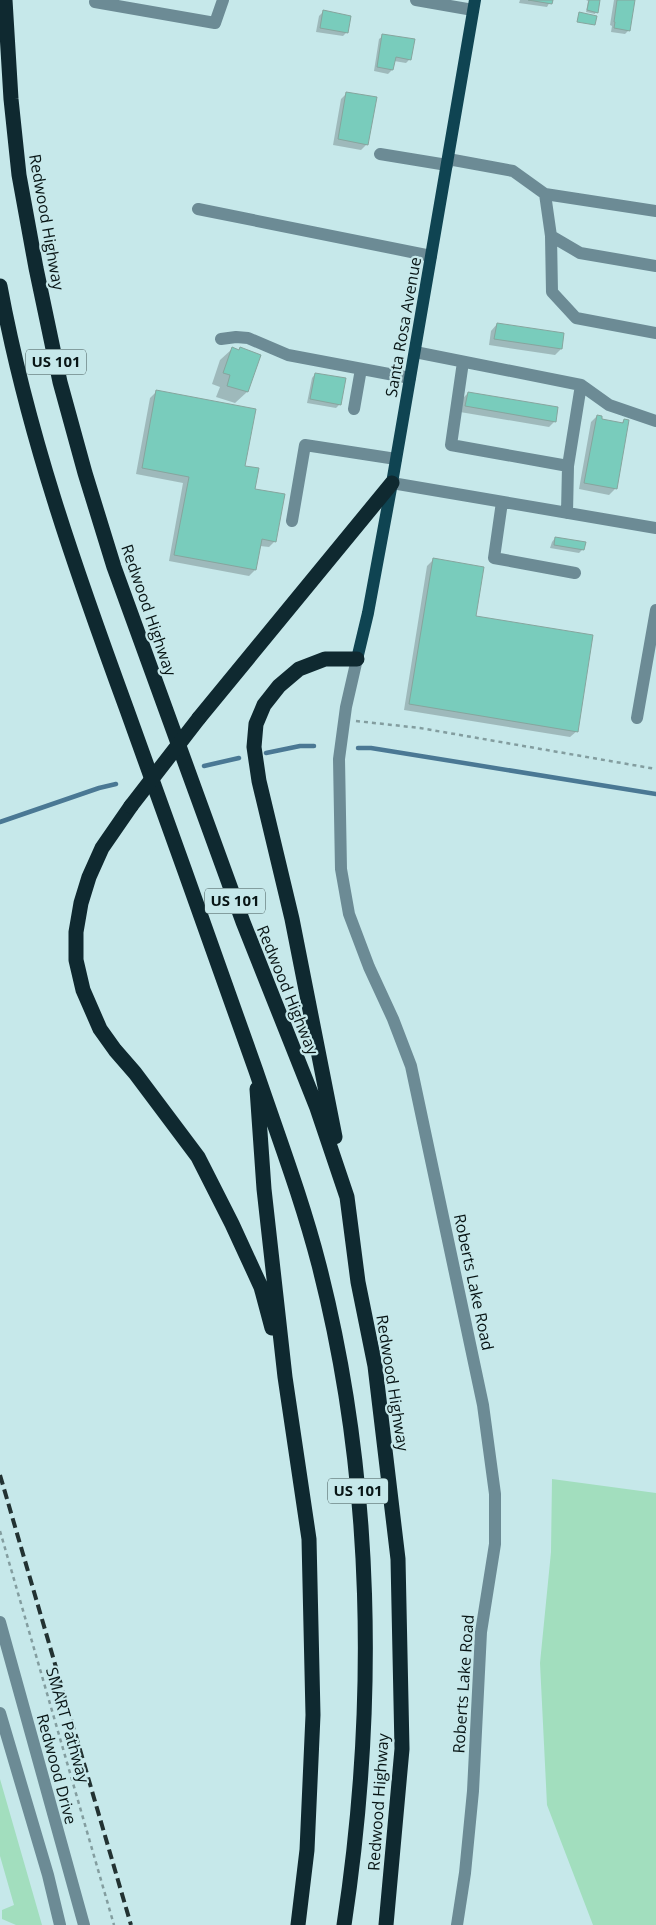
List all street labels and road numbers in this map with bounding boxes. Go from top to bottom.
street label: Redwood Highway [24,152,70,293]
street label: Santa Rosa Avenue [380,255,426,399]
road number: US 101 [26,350,86,374]
street label: Redwood Highway [116,541,182,680]
road number: US 101 [205,888,265,914]
street label: Redwood Highway [252,922,324,1059]
street label: Roberts Lake Road [449,1212,499,1352]
street label: Redwood Highway [371,1313,415,1454]
road number: US 101 [328,1478,388,1504]
street label: Roberts Lake Road [447,1614,479,1754]
street label: SMART Pathway [41,1665,95,1786]
street label: Redwood Drive [32,1711,82,1827]
street label: Redwood Highway [362,1731,394,1872]

